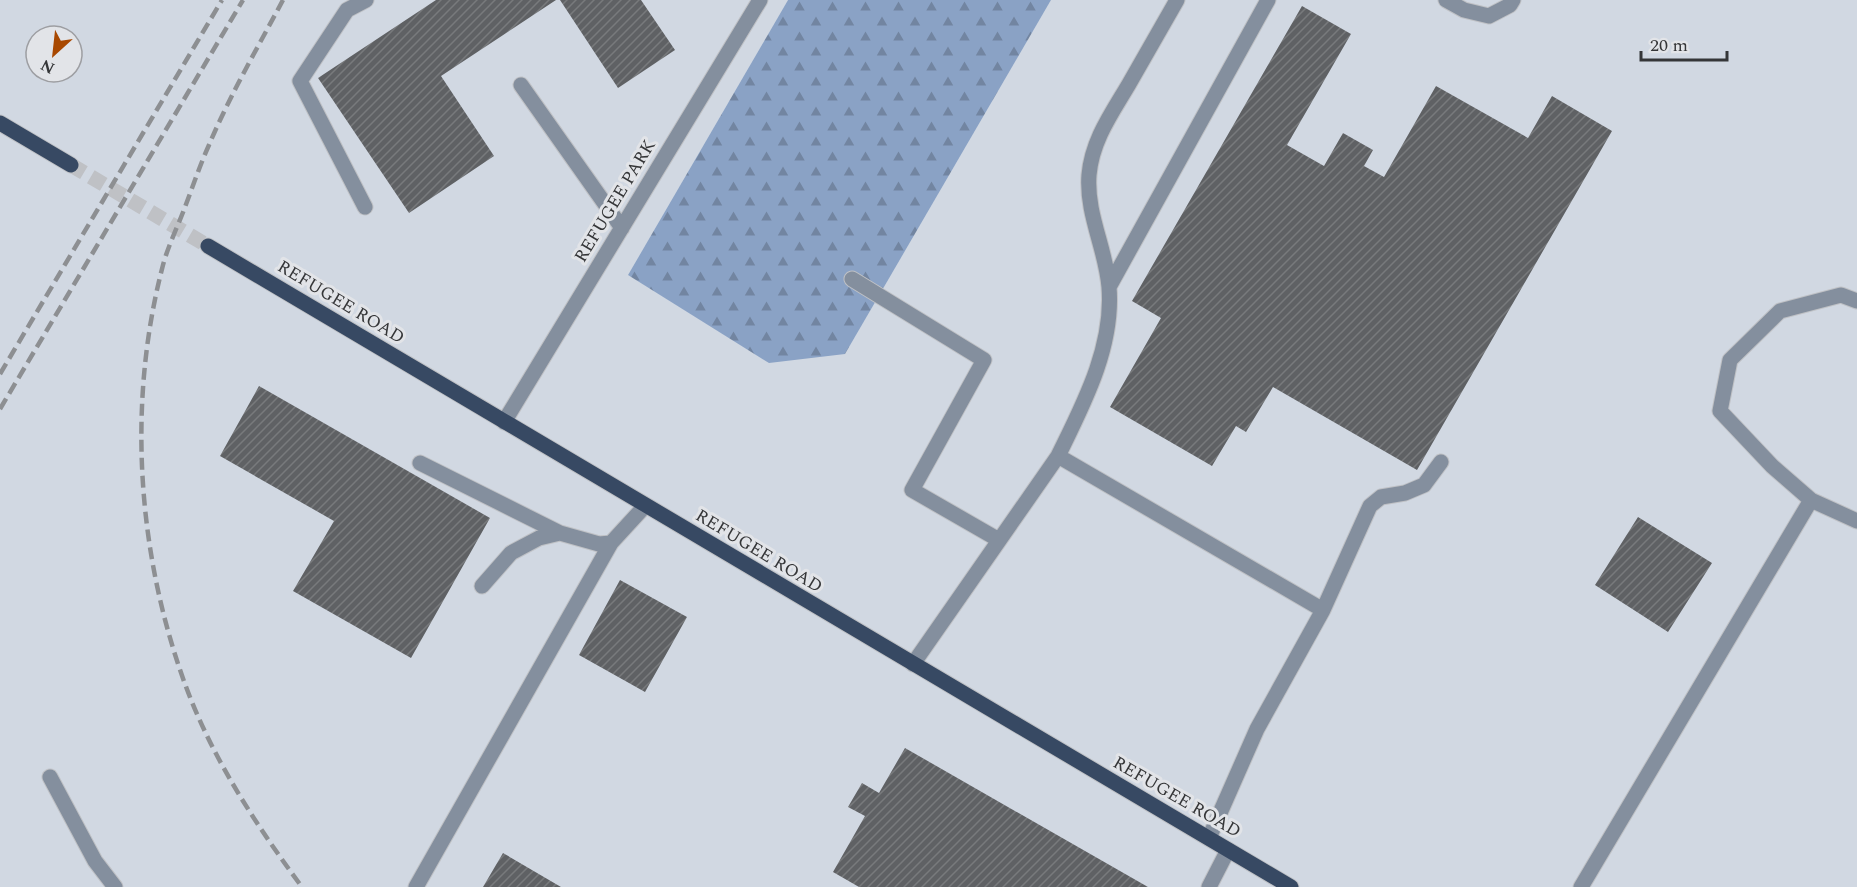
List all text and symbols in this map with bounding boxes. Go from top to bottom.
north arrow [24,24,84,84]
scale bar [1641,24,1726,62]
text: 20 m [1650,32,1688,59]
text: N [36,53,59,80]
street label: REFUGEE PARK [568,134,662,268]
street label: REFUGEE ROAD [272,253,410,351]
street label: REFUGEE ROAD [690,502,828,600]
street label: REFUGEE ROAD [1108,749,1246,845]

